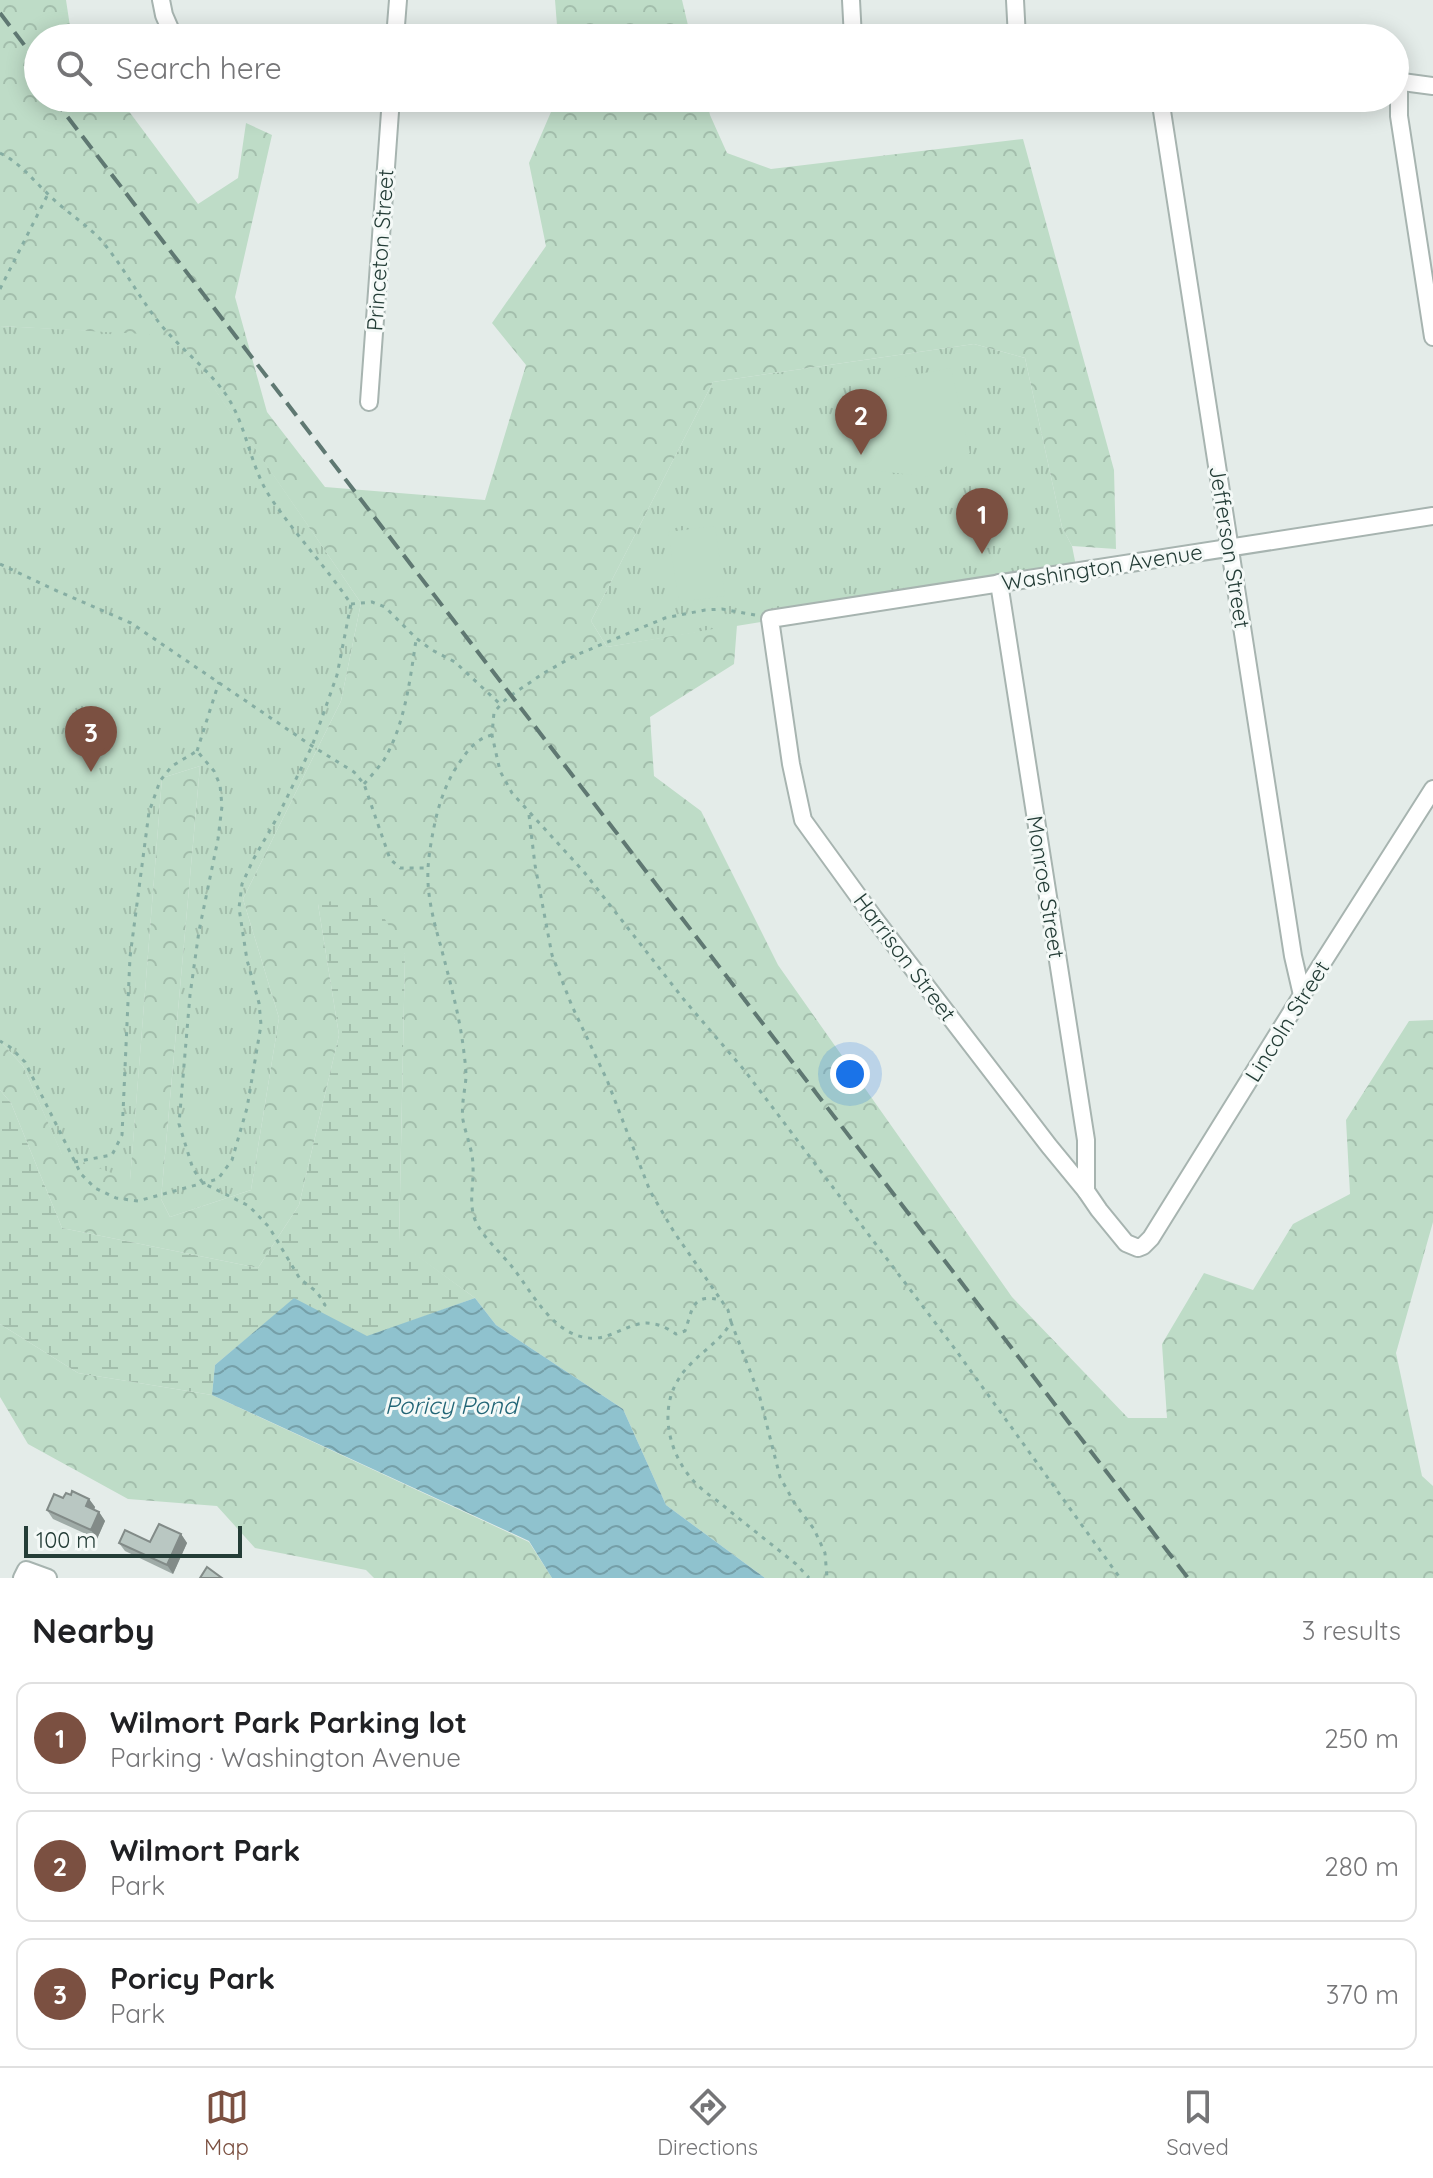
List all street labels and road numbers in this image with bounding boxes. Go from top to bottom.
street label: Princeton Street [360,168,400,332]
street label: Jefferson Street [1203,464,1257,630]
street label: Washington Avenue [1000,537,1204,597]
street label: Monroe Street [1021,814,1071,960]
street label: Harrison Street [848,887,962,1027]
street label: Lincoln Street [1239,955,1335,1087]

